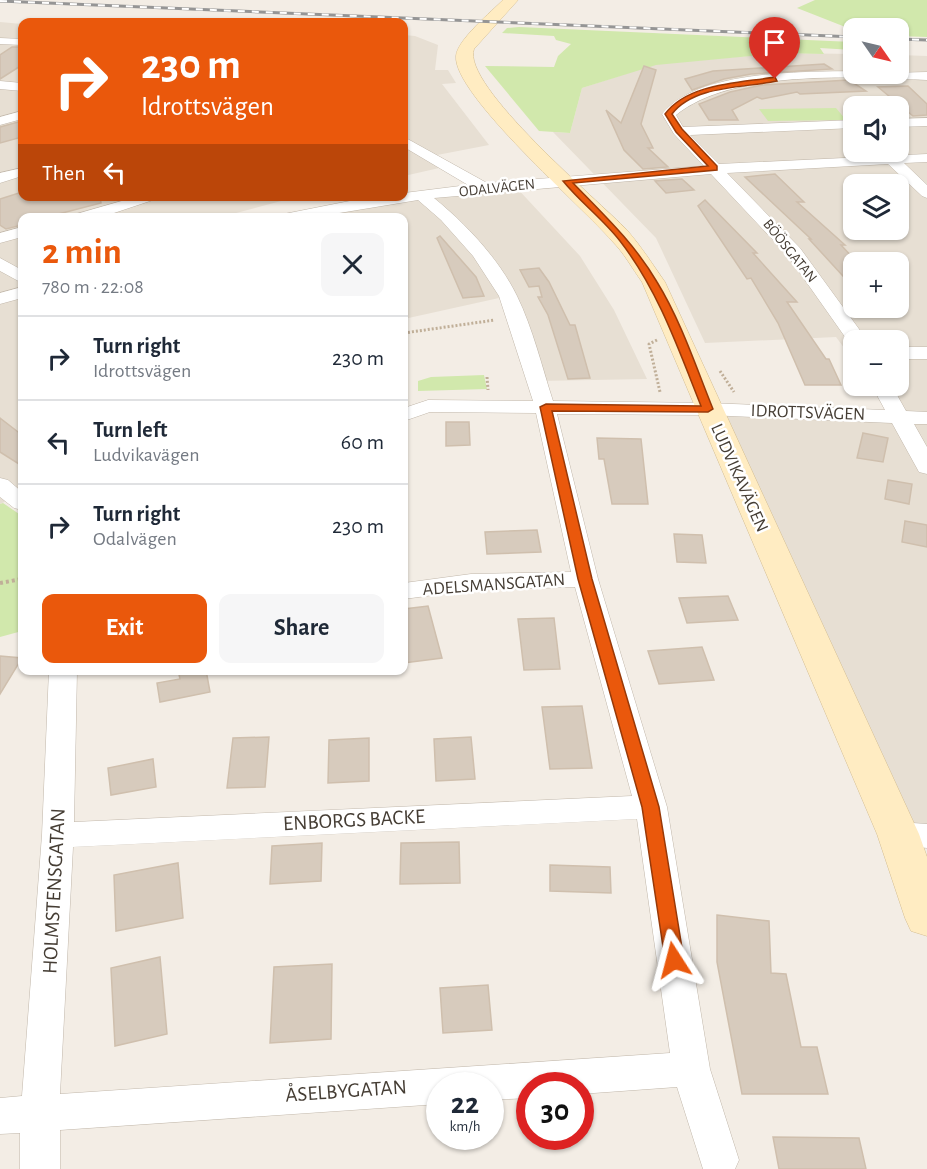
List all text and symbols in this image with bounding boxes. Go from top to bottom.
pin [749,17,800,79]
north arrow [843,18,909,84]
map controls [843,18,909,396]
icon: arrive [758,26,791,59]
icon: right [42,42,120,120]
text: 230 m [141,44,241,86]
text: Idrottsvägen [141,93,274,120]
button: sound [843,96,909,162]
icon: left [98,156,131,189]
text: Then [42,162,86,184]
button: layers [843,174,909,240]
street label: ODALVÄGEN [458,176,536,199]
street label: BÖÖSGATAN [760,215,821,285]
button: close [321,233,384,296]
text: 2 min [42,234,122,270]
button: + [843,252,909,318]
text: 780 m · 22:08 [42,277,144,297]
button: − [843,330,909,396]
text: Turn right [93,335,180,357]
icon: right [42,342,75,375]
text: 230 m [332,347,384,369]
text: Idrottsvägen [93,361,191,381]
street label: IDROTTSVÄGEN [750,400,866,424]
text: Turn left [93,419,167,441]
street label: LUDVIKAVÄGEN [707,420,773,535]
icon: left [42,426,75,459]
text: 60 m [341,431,384,453]
text: Ludvikavägen [93,445,199,465]
text: Turn right [93,503,180,525]
icon: right [42,510,75,543]
text: 230 m [332,515,384,537]
text: Odalvägen [93,529,177,549]
street label: ADELSMANSGATAN [422,571,566,599]
button: Exit [42,594,207,663]
button: Share [219,594,384,663]
street label: ENBORGS BACKE [282,806,426,834]
street label: HOLMSTENSGATAN [39,808,69,974]
position arrow [642,928,706,992]
speed limit sign: 30 [516,1072,594,1150]
street label: ÅSELBYGATAN [284,1074,407,1106]
text: 22 [451,1089,479,1119]
text: km/h [450,1119,480,1134]

